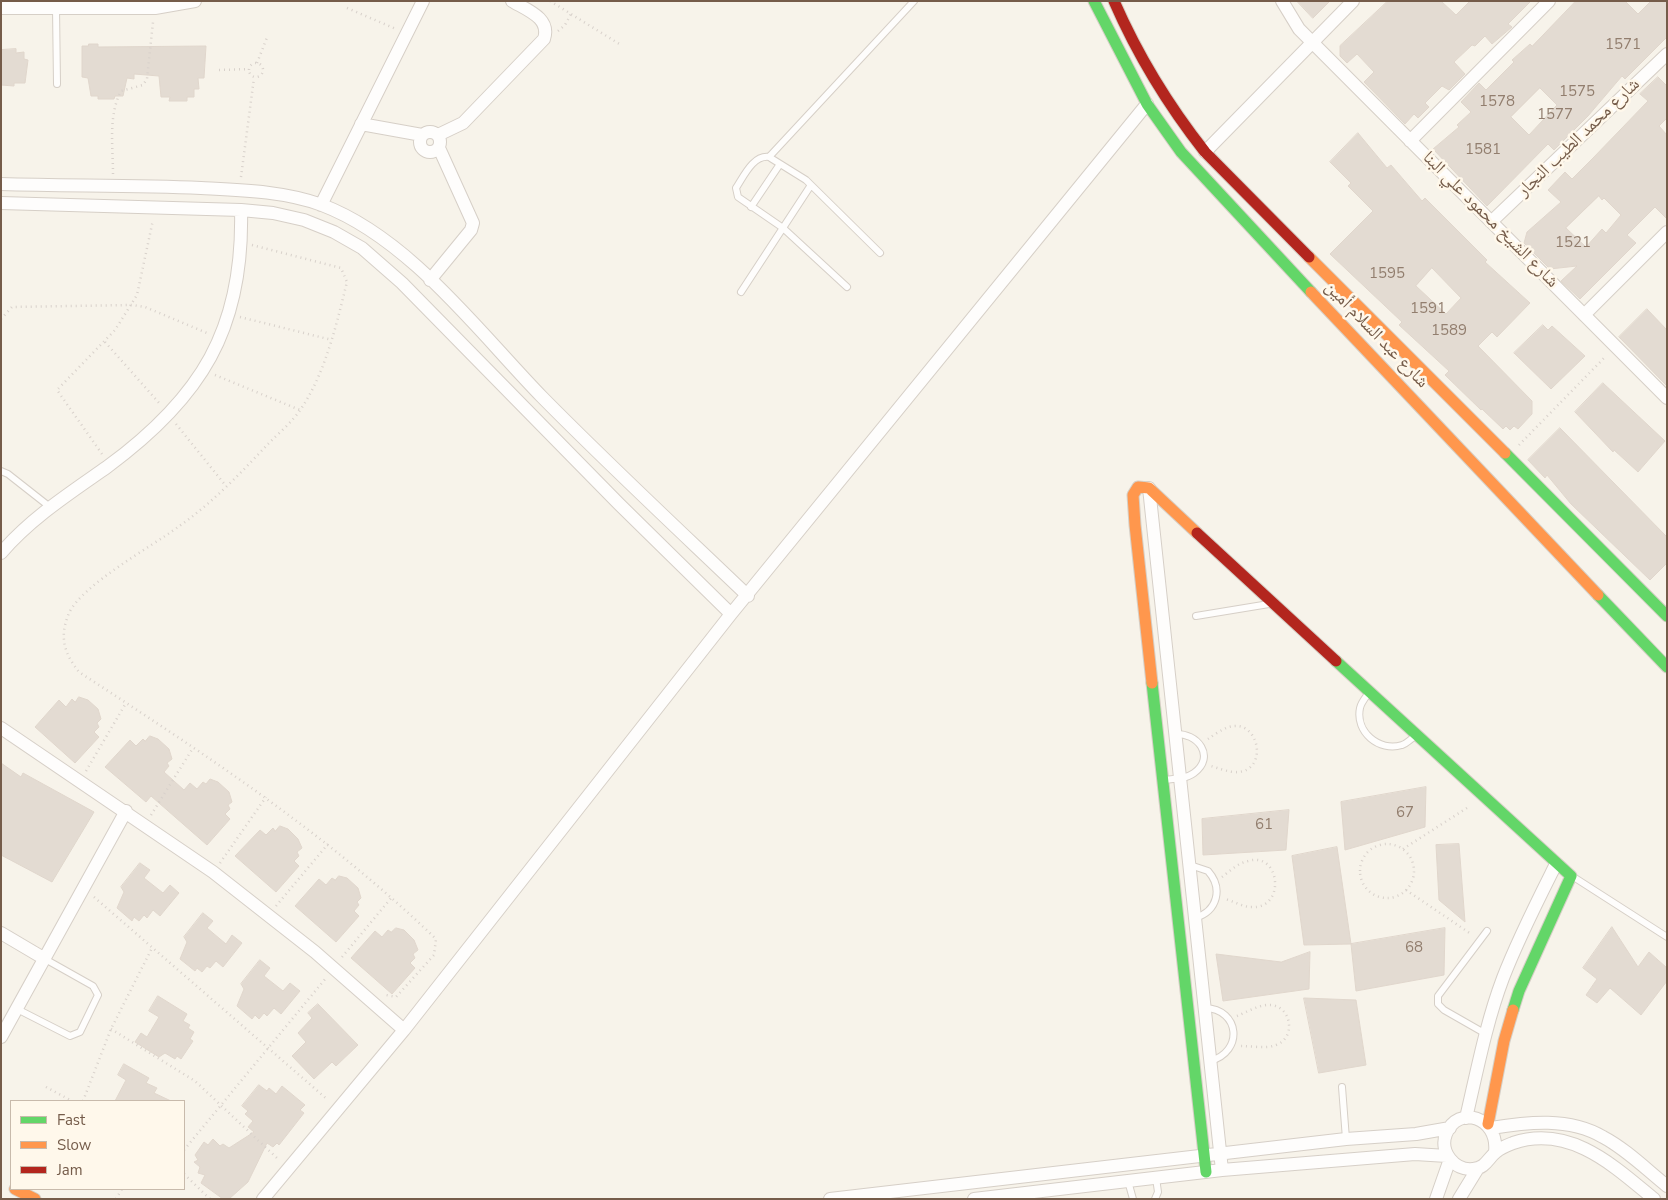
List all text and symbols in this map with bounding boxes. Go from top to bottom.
house number: 1571 [1605,36,1641,54]
street label: شارع محمد الطيب النجار [1513,74,1645,202]
house number: 1575 [1559,83,1595,101]
house number: 1578 [1479,93,1515,111]
house number: 1577 [1537,106,1573,124]
house number: 1581 [1465,141,1501,159]
street label: شارع الشيخ محمود علي البنا [1417,147,1563,293]
house number: 1521 [1555,234,1591,252]
house number: 1595 [1369,265,1405,283]
street label: شارع عبد السلام أمين [1320,277,1432,393]
house number: 1591 [1410,300,1446,318]
house number: 1589 [1431,322,1467,340]
house number: 67 [1396,804,1414,822]
house number: 61 [1255,816,1273,834]
house number: 68 [1405,939,1423,957]
legend [10,1100,185,1190]
text: Fast [57,1110,85,1130]
text: Slow [57,1135,91,1155]
text: Jam [57,1160,83,1180]

